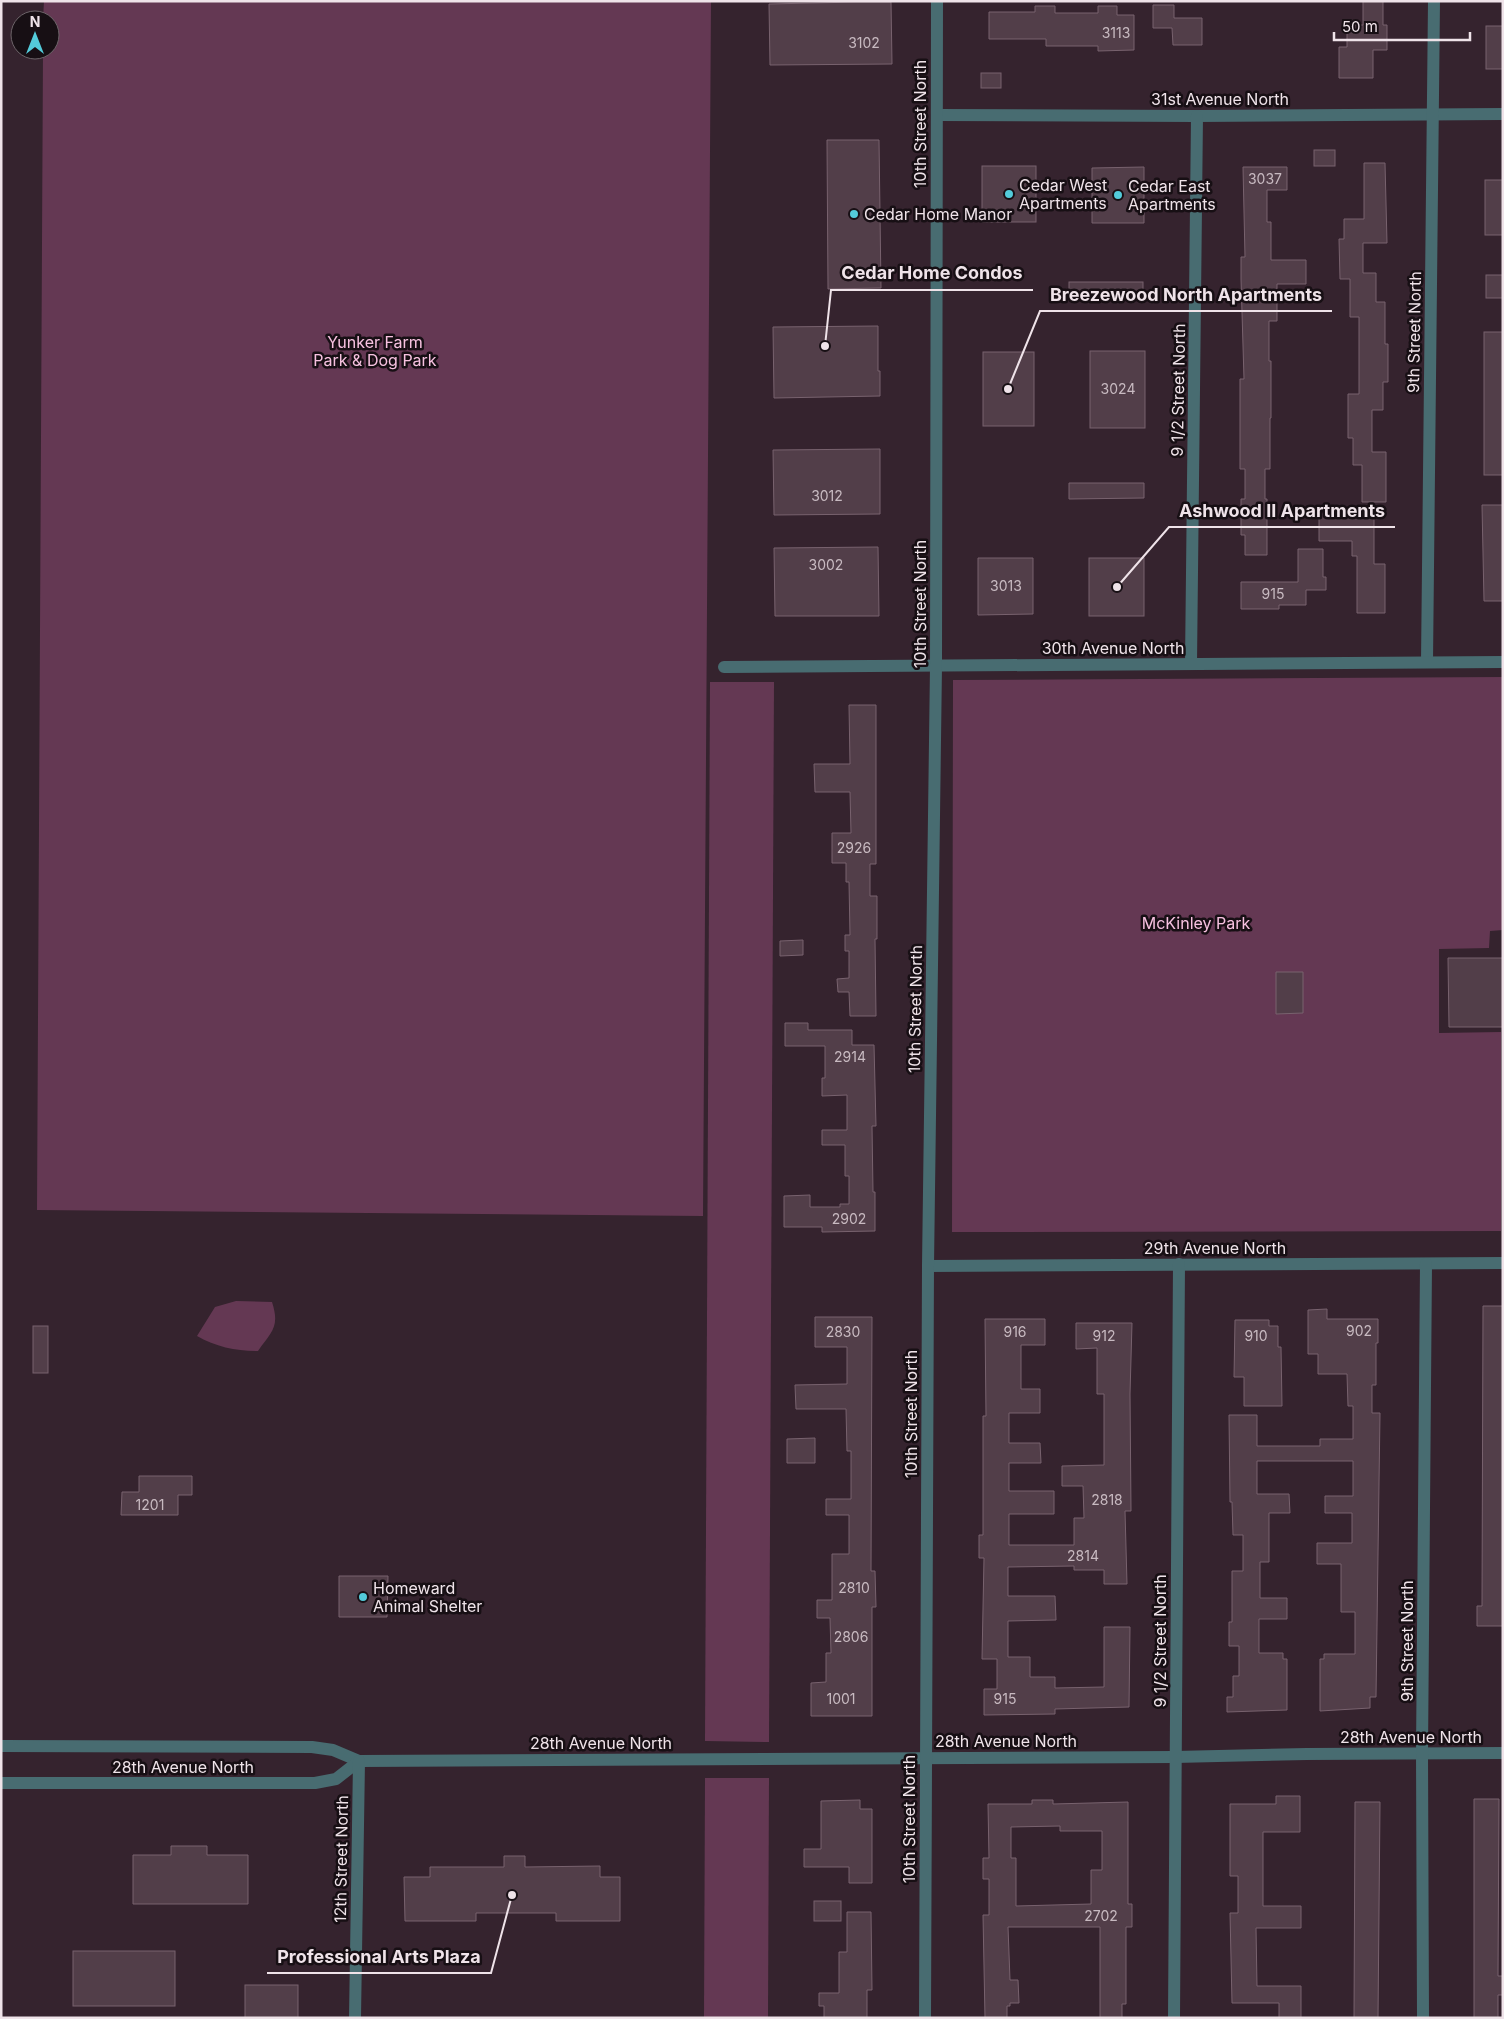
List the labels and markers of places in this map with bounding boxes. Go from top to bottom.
place label: Cedar West Apartments [1019,175,1107,213]
place label: Cedar East Apartments [1128,176,1216,214]
marker: Cedar West Apartments [1003,188,1015,200]
marker: Cedar East Apartments [1112,189,1124,201]
place label: Cedar Home Manor [864,204,1012,224]
marker: Cedar Home Manor [848,208,860,220]
callout: Cedar Home Condos [831,257,1033,290]
callout: Breezewood North Apartments [1040,278,1332,311]
callout: Ashwood II Apartments [1169,494,1395,527]
place label: Homeward Animal Shelter [373,1578,482,1616]
marker: Homeward Animal Shelter [357,1591,369,1603]
callout: Professional Arts Plaza [267,1940,491,1973]

